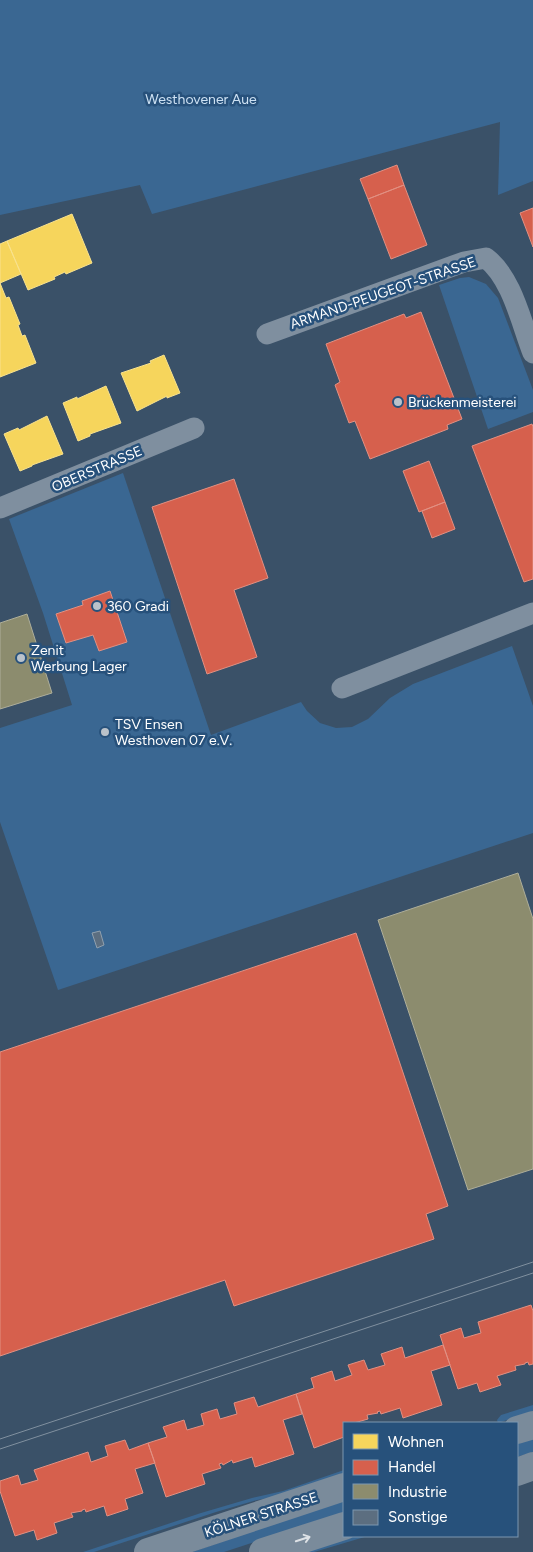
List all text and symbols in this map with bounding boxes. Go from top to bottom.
park label: Westhovener Aue [145,91,257,108]
street label: ARMAND-PEUGEOT-STRASSE [288,253,478,333]
place label: Brückenmeisterei [408,394,517,411]
marker: Brückenmeisterei [392,396,404,408]
street label: OBERSTRASSE [49,442,145,496]
place label: 360 Gradi [107,598,169,615]
marker: 360 Gradi [91,600,103,612]
place label: Zenit Werbung Lager [31,642,127,675]
marker: Zenit Werbung Lager [15,652,27,664]
place label: TSV Ensen Westhoven 07 e.V. [115,716,232,749]
marker: TSV Ensen Westhoven 07 e.V. [99,726,111,738]
legend [343,1422,518,1537]
text: Wohnen [388,1433,444,1451]
text: Handel [388,1458,436,1476]
text: Industrie [388,1483,447,1501]
street label: KÖLNER STRASSE [202,1489,320,1541]
text: Sonstige [388,1508,447,1526]
one-way arrow [295,1533,311,1543]

